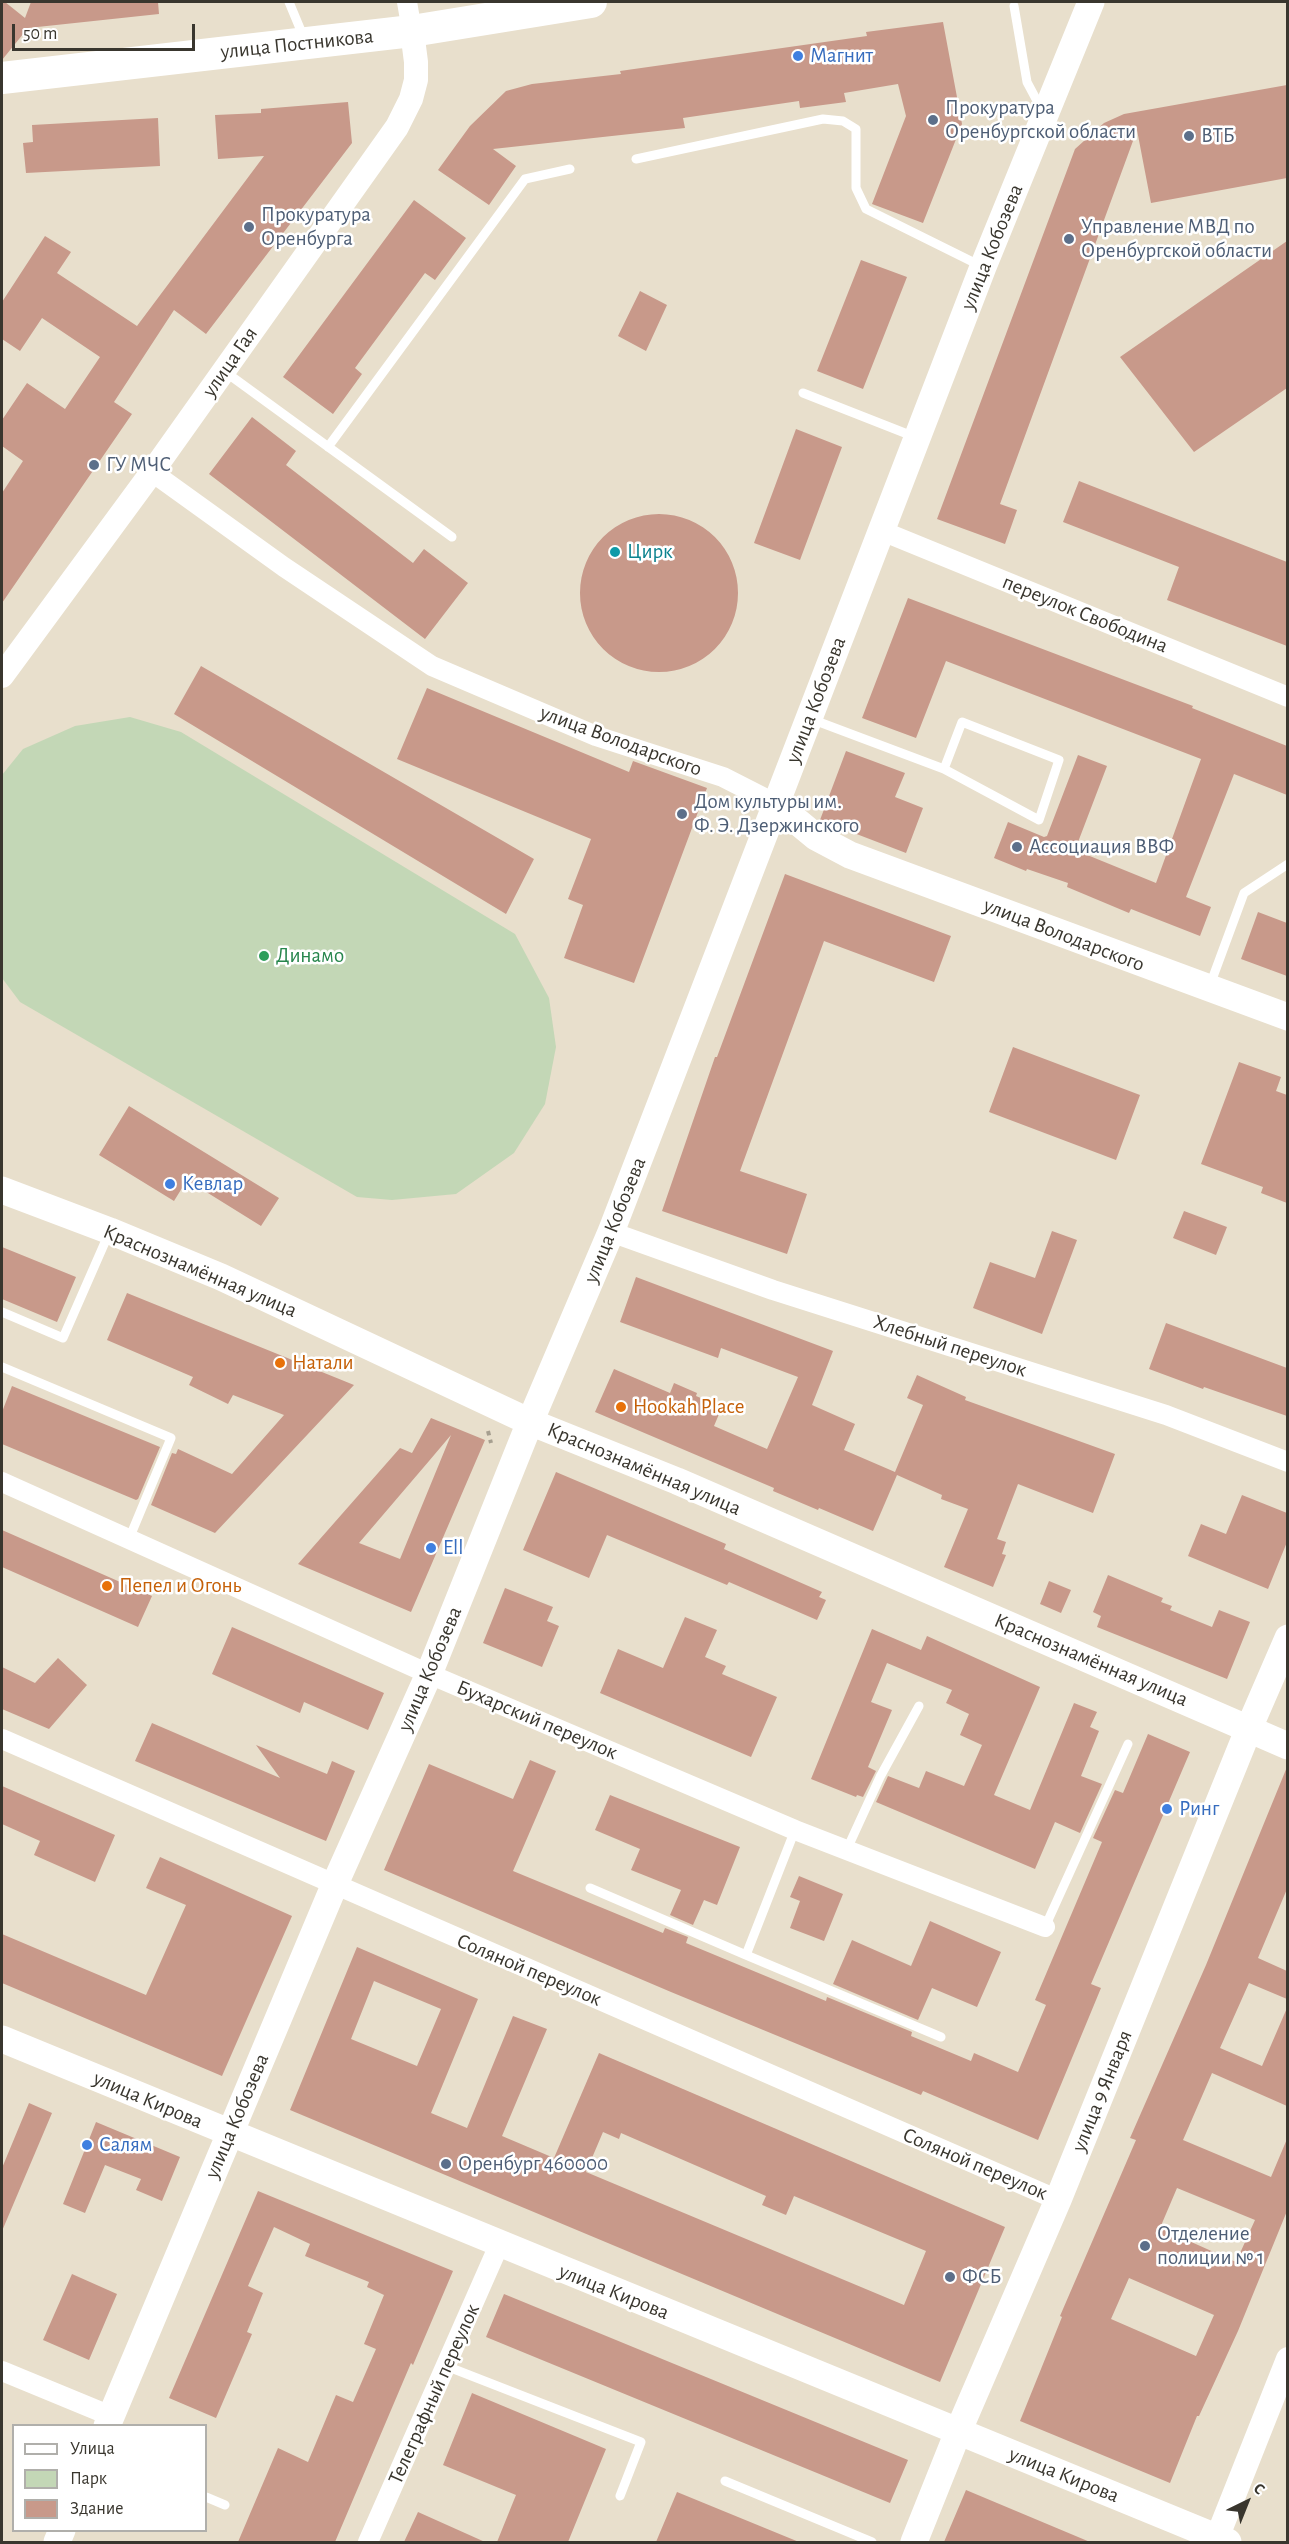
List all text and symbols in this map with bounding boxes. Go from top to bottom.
scale bar [15,12,198,50]
street label: улица Постникова [219,23,375,65]
text: 50 m [23,25,57,43]
place label: Магнит [810,43,873,69]
marker: Магнит [791,49,805,63]
place label: Прокуратура Оренбургской области [945,95,1136,145]
marker: Прокуратура Оренбургской области [926,113,940,127]
place label: ВТБ [1201,123,1235,149]
marker: ВТБ [1182,129,1196,143]
street label: улица Кобозева [955,180,1029,314]
place label: Прокуратура Оренбурга [261,202,371,252]
place label: Управление МВД по Оренбургской области [1081,214,1272,264]
marker: Прокуратура Оренбурга [242,220,256,234]
marker: Управление МВД по Оренбургской области [1062,232,1076,246]
street label: улица Гая [197,322,263,402]
place label: ГУ МЧС [106,452,171,478]
marker: ГУ МЧС [87,458,101,472]
place label: Цирк [627,539,673,565]
marker: Цирк [608,545,622,559]
street label: переулок Свободина [999,569,1171,659]
street label: улица Кобозева [780,633,852,767]
street label: улица Володарского [537,700,705,782]
place label: Дом культуры им. Ф. Э. Дзержинского [694,789,859,839]
marker: Дом культуры им. Ф. Э. Дзержинского [675,807,689,821]
place label: Ассоциация ВВФ [1029,834,1174,860]
marker: Ассоциация ВВФ [1010,840,1024,854]
street label: улица Володарского [980,893,1148,977]
place label: Динамо [276,943,344,969]
marker: Динамо [257,949,271,963]
street label: улица Кобозева [578,1153,652,1287]
place label: Кевлар [182,1171,243,1197]
marker: Кевлар [163,1177,177,1191]
street label: Краснознамённая улица [99,1219,301,1323]
street label: Хлебный переулок [870,1309,1030,1383]
place label: Натали [292,1350,354,1376]
marker: Натали [273,1356,287,1370]
place label: Hookah Place [633,1394,744,1420]
marker: Hookah Place [614,1400,628,1414]
street label: Краснознамённая улица [543,1417,745,1521]
place label: Ell [443,1535,463,1561]
marker: Ell [424,1541,438,1555]
place label: Пепел и Огонь [119,1573,241,1599]
marker: Пепел и Огонь [100,1579,114,1593]
street label: улица Кобозева [392,1603,468,1735]
street label: Краснознамённая улица [990,1608,1192,1712]
street label: Бухарский переулок [453,1675,621,1765]
place label: Ринг [1179,1796,1219,1822]
marker: Ринг [1160,1802,1174,1816]
street label: Соляной переулок [453,1928,605,2012]
street label: улица 9 Января [1066,2027,1138,2155]
street label: улица Кобозева [199,2050,275,2182]
street label: улица Кирова [89,2066,207,2134]
street label: Соляной переулок [899,2122,1051,2206]
place label: Салям [99,2132,153,2158]
marker: Салям [80,2138,94,2152]
place label: Оренбург 460000 [458,2151,608,2177]
marker: Оренбург 460000 [439,2157,453,2171]
place label: Отделение полиции № 1 [1157,2221,1264,2271]
marker: Отделение полиции № 1 [1138,2239,1152,2253]
street label: улица Кирова [555,2258,673,2326]
place label: ФСБ [962,2264,1001,2290]
marker: ФСБ [943,2270,957,2284]
street label: Телеграфный переулок [383,2300,485,2488]
legend [12,2424,207,2532]
text: Улица [70,2440,115,2458]
street label: улица Кирова [1005,2441,1123,2509]
text: Парк [70,2470,107,2488]
north arrow [1217,2472,1277,2532]
text: С [1251,2480,1268,2498]
text: Здание [70,2500,124,2518]

